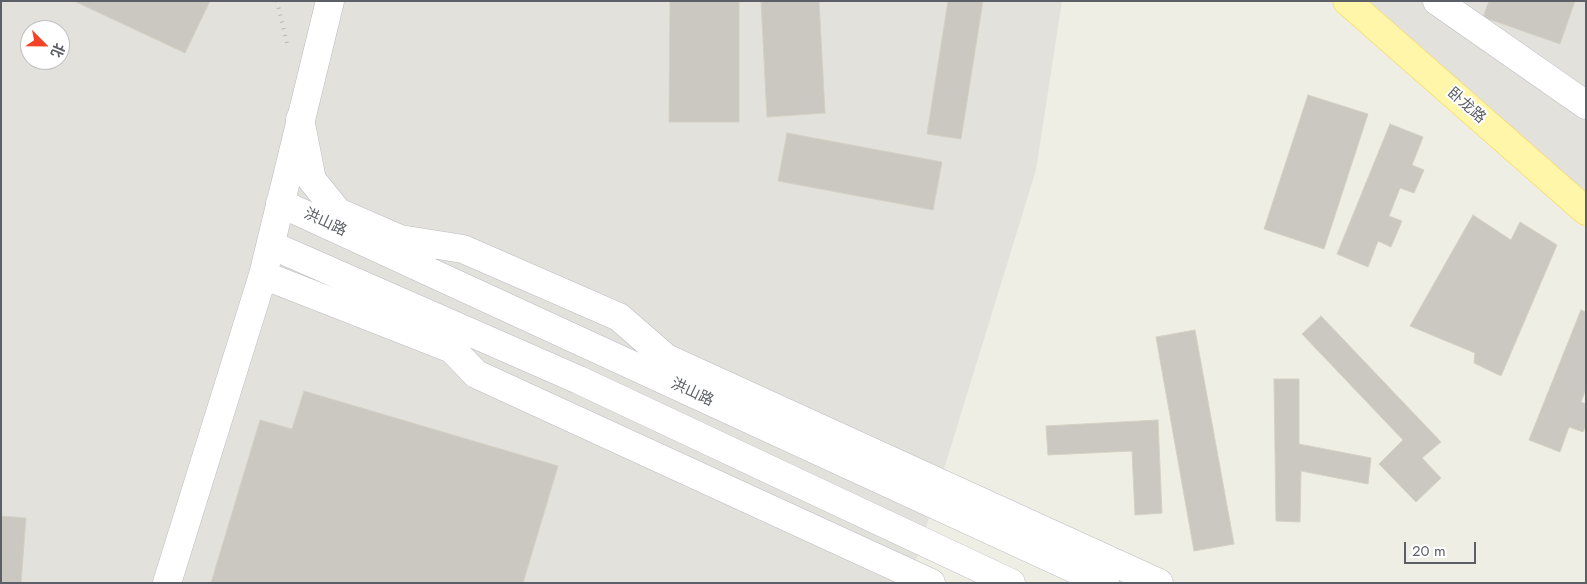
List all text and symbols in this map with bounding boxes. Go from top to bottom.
north arrow [20,20,70,70]
text: 北 [46,40,70,61]
street label: 卧龙路 [1443,84,1489,128]
street label: 洪山路 [301,205,349,241]
street label: 洪山路 [668,375,716,411]
scale bar [1407,532,1480,564]
text: 20 m [1412,540,1446,562]

